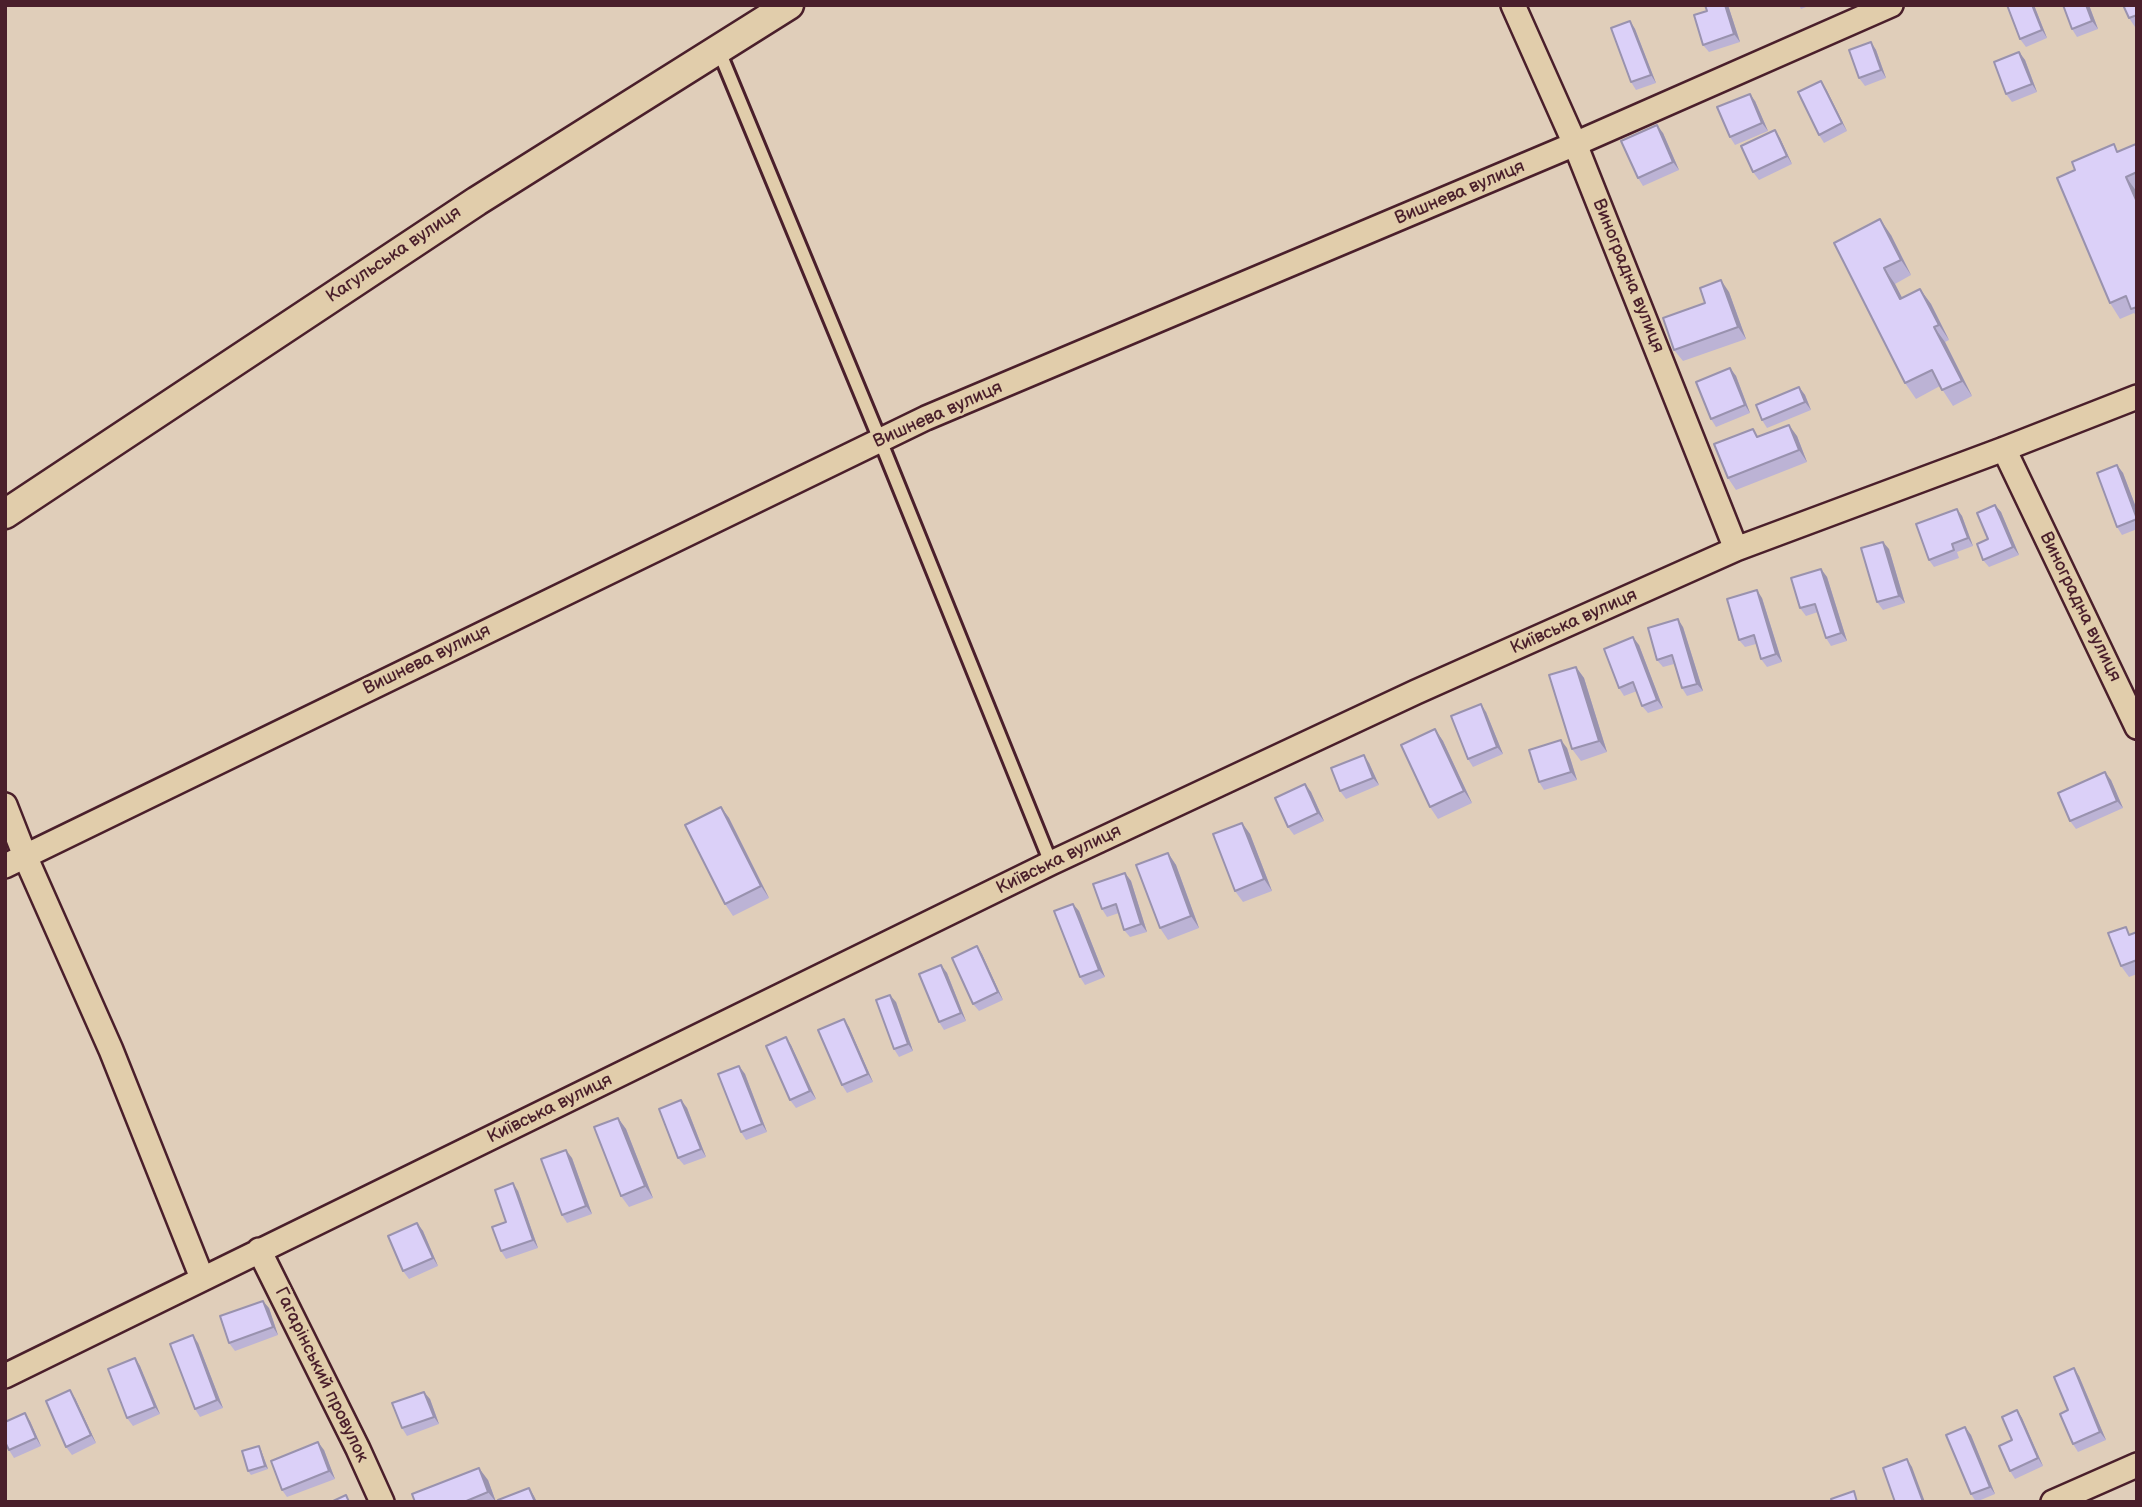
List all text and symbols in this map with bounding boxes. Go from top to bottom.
street label: Вишнева вулиця [1392,156,1528,230]
street label: Виноградна вулиця [1587,196,1669,356]
street label: Кагульська вулиця [323,202,465,308]
street label: Вишнева вулиця [870,377,1006,453]
street label: Виноградна вулиця [2034,529,2126,685]
street label: Київська вулиця [1507,584,1641,660]
street label: Вишнева вулиця [360,620,494,700]
street label: Київська вулиця [993,820,1125,900]
street label: Київська вулиця [484,1069,616,1149]
street label: Гагарінський провулок [269,1284,373,1466]

